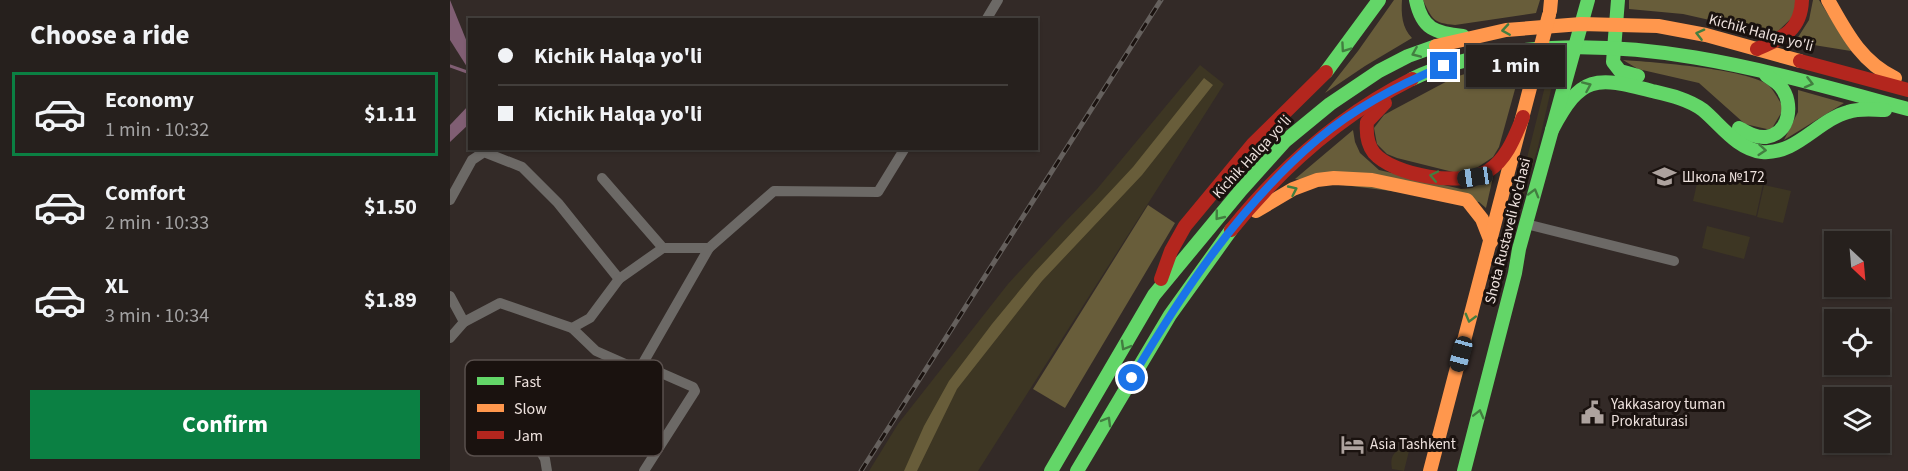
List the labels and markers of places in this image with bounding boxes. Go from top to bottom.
school or university icon: Школа №172 [1651,164,1677,190]
place label: Школа №172 [1682,167,1765,188]
place label: Yakkasaroy tuman Prokraturasi [1610,394,1725,432]
public building icon: Yakkasaroy tuman Prokraturasi [1580,400,1606,426]
hotel icon: Asia Tashkent [1339,431,1365,457]
place label: Asia Tashkent [1370,434,1456,455]

